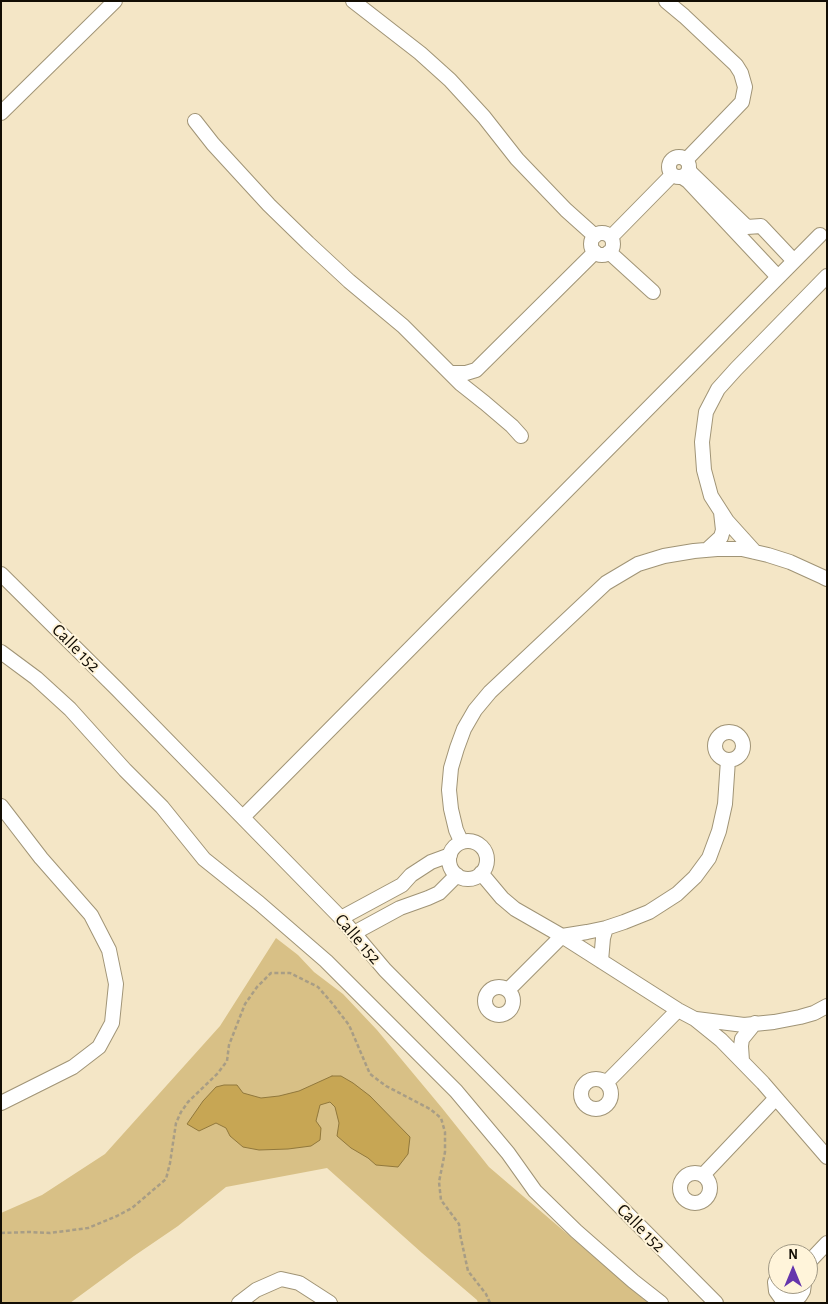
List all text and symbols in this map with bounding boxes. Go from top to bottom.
street label: Calle 152 [47,619,105,677]
street label: Calle 152 [330,909,386,969]
street label: Calle 152 [612,1199,670,1257]
north arrow [768,1244,818,1294]
text: N [788,1248,798,1262]

